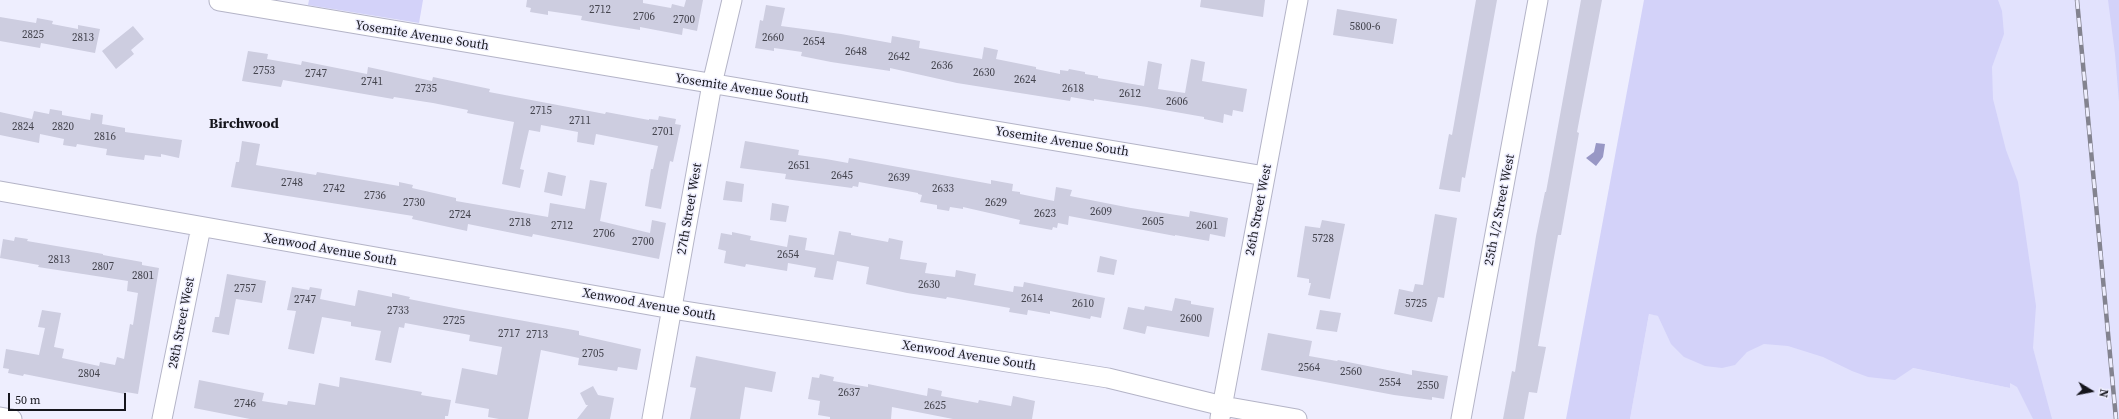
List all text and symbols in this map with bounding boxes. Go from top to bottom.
house number: 2712 [589,3,611,17]
house number: 2706 [633,10,655,24]
house number: 2700 [673,13,695,27]
street label: Yosemite Avenue South [354,18,490,54]
house number: 5800-6 [1350,20,1380,34]
house number: 2825 [22,28,44,42]
house number: 2813 [72,31,94,45]
house number: 2660 [762,31,784,45]
house number: 2654 [803,35,825,49]
house number: 2648 [845,45,867,59]
house number: 2642 [888,50,910,64]
house number: 2636 [931,59,953,73]
house number: 2753 [253,64,275,78]
house number: 2630 [973,66,995,80]
house number: 2747 [305,67,327,81]
street label: Yosemite Avenue South [674,71,810,107]
house number: 2624 [1014,73,1036,87]
house number: 2741 [361,75,383,89]
house number: 2735 [415,82,437,96]
house number: 2618 [1062,82,1084,96]
house number: 2612 [1119,87,1141,101]
house number: 2606 [1166,95,1188,109]
house number: 2715 [530,104,552,118]
house number: 2711 [569,114,591,128]
district label: Birchwood [209,116,279,132]
house number: 2824 [12,120,34,134]
house number: 2820 [52,120,74,134]
street label: Yosemite Avenue South [994,124,1130,160]
house number: 2701 [652,125,674,139]
house number: 2816 [94,130,116,144]
street label: 25th 1/2 Street West [1482,153,1518,267]
house number: 2651 [788,159,810,173]
street label: 27th Street West [674,162,706,256]
street label: 26th Street West [1242,163,1276,257]
house number: 2645 [831,169,853,183]
house number: 2639 [888,171,910,185]
house number: 2748 [281,176,303,190]
house number: 2742 [323,182,345,196]
house number: 2633 [932,182,954,196]
house number: 2736 [364,189,386,203]
house number: 2730 [403,196,425,210]
house number: 2629 [985,196,1007,210]
house number: 2609 [1090,205,1112,219]
house number: 2623 [1034,207,1056,221]
house number: 2724 [449,208,471,222]
house number: 2605 [1142,215,1164,229]
house number: 2718 [509,216,531,230]
house number: 2712 [551,219,573,233]
house number: 2601 [1196,219,1218,233]
house number: 2706 [593,227,615,241]
street label: Xenwood Avenue South [262,231,398,269]
house number: 5728 [1312,232,1334,246]
house number: 2700 [632,235,654,249]
house number: 2654 [777,248,799,262]
house number: 2813 [48,253,70,267]
house number: 2807 [92,260,114,274]
house number: 2801 [132,269,154,283]
street label: 28th Street West [165,276,199,370]
house number: 2630 [918,278,940,292]
house number: 2757 [234,282,256,296]
street label: Xenwood Avenue South [581,286,717,324]
house number: 2614 [1021,292,1043,306]
house number: 2747 [294,293,316,307]
house number: 2610 [1072,297,1094,311]
house number: 5725 [1405,297,1427,311]
house number: 2733 [387,304,409,318]
house number: 2600 [1180,312,1202,326]
house number: 2725 [443,314,465,328]
house number: 2717 [498,327,520,341]
house number: 2713 [526,328,548,342]
street label: Xenwood Avenue South [901,338,1037,374]
house number: 2705 [582,347,604,361]
house number: 2564 [1298,361,1320,375]
house number: 2560 [1340,365,1362,379]
house number: 2804 [78,367,100,381]
north arrow [2071,371,2111,411]
house number: 2554 [1379,376,1401,390]
house number: 2550 [1417,379,1439,393]
scale bar [10,385,128,411]
house number: 2637 [838,386,860,400]
text: N [2095,388,2111,398]
text: 50 m [15,392,41,408]
house number: 2746 [234,397,256,411]
house number: 2625 [924,399,946,413]

